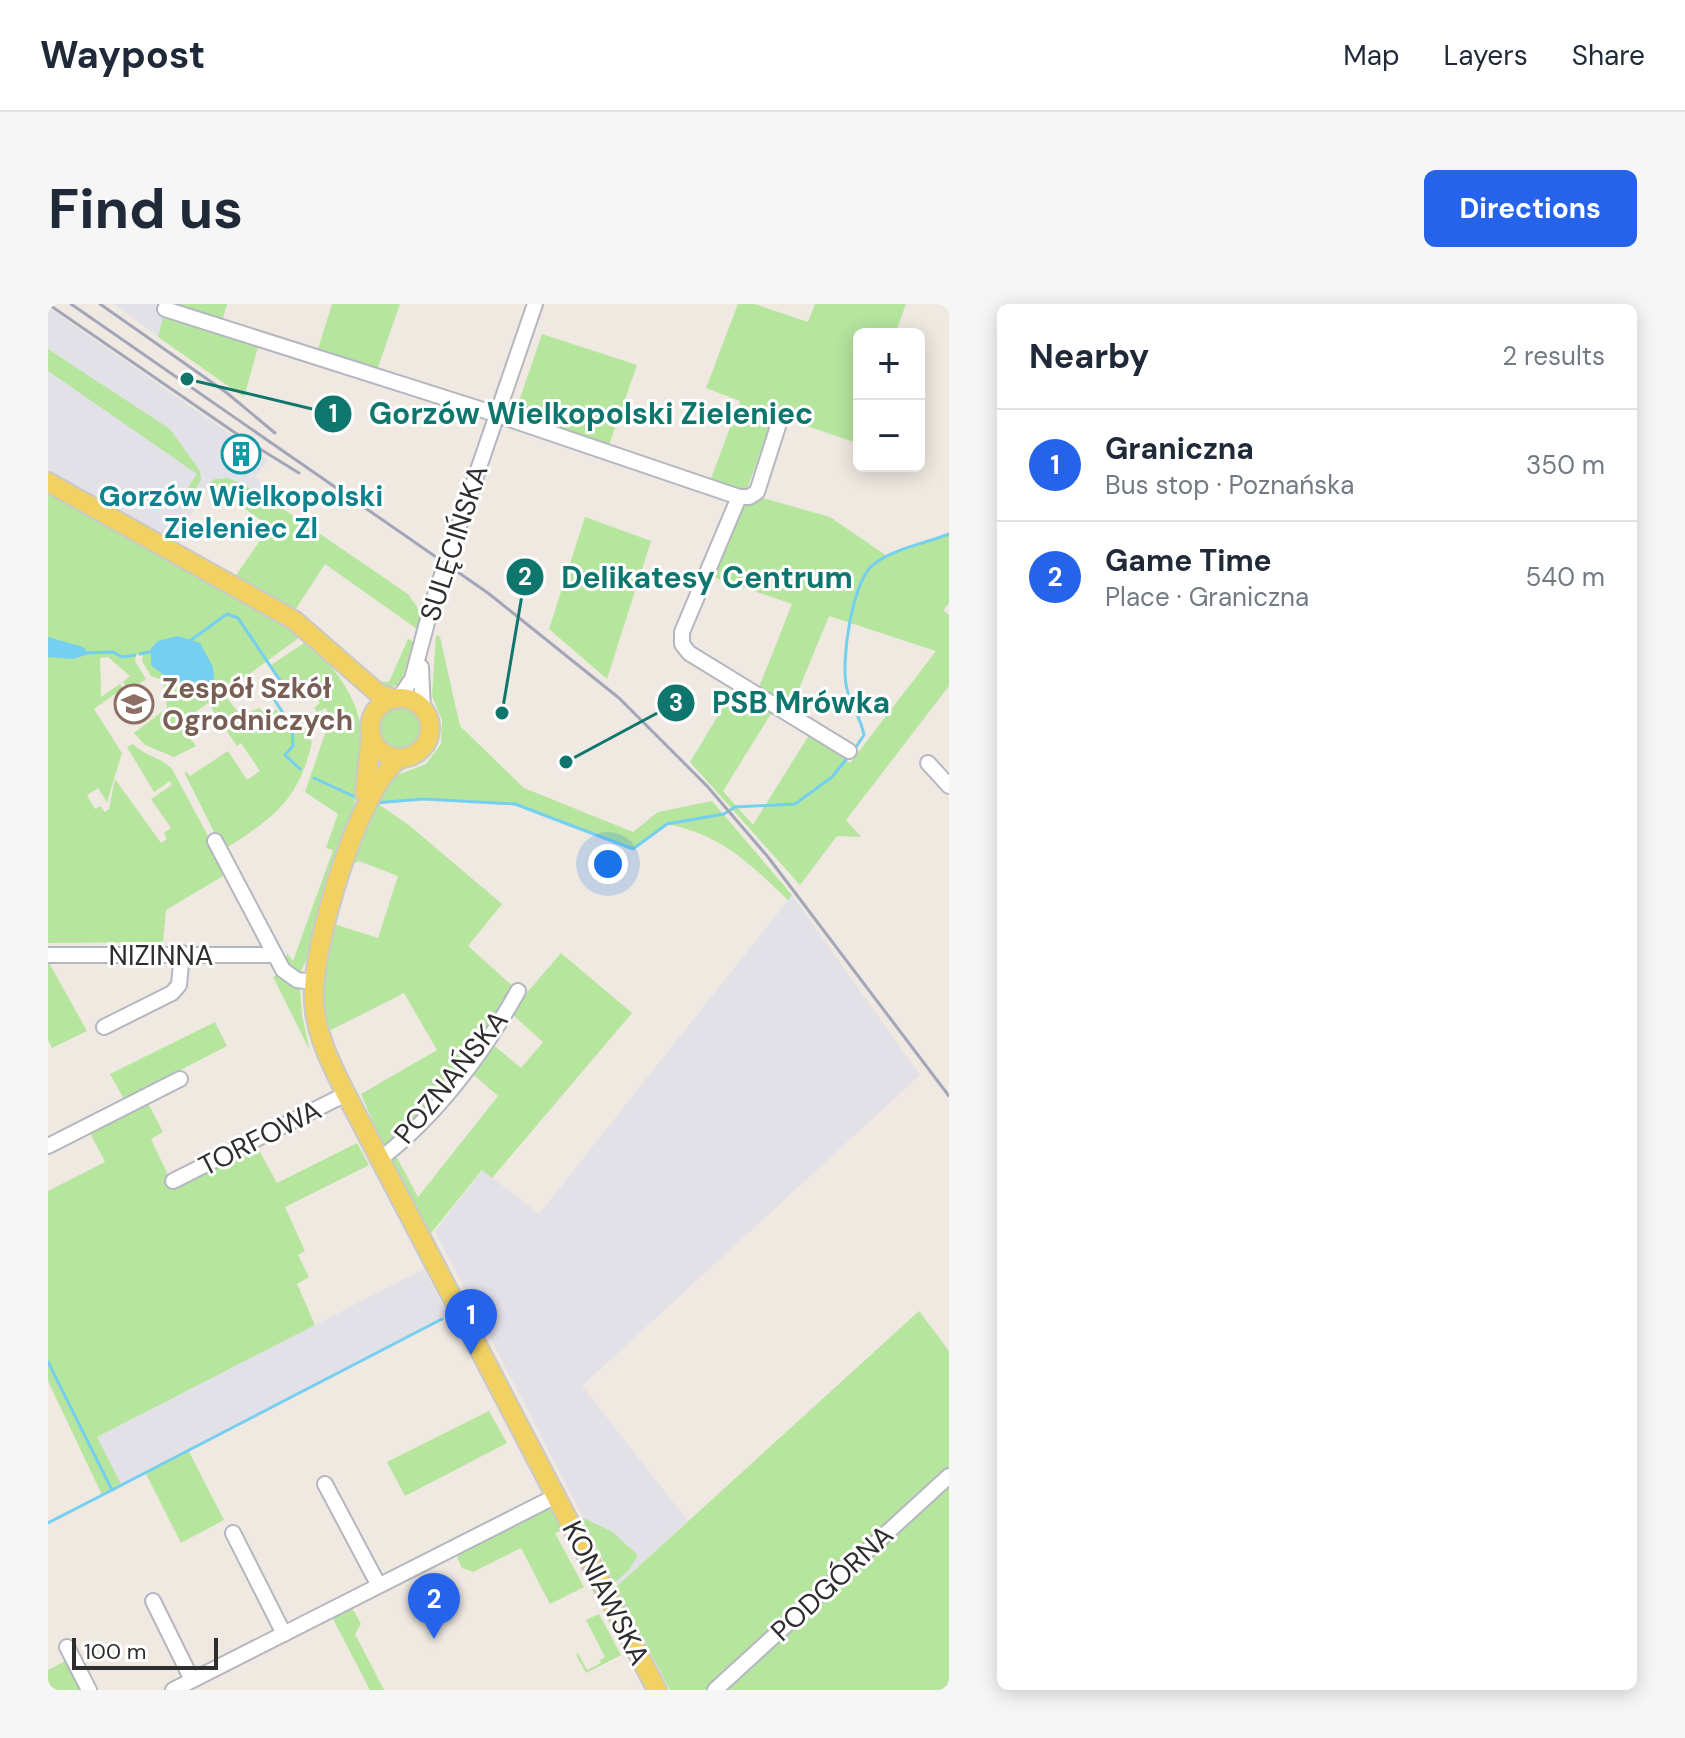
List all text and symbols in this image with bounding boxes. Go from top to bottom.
text: Waypost [40,30,205,80]
text: Map [1343,37,1400,74]
text: Layers [1444,37,1528,74]
text: Share [1572,37,1645,74]
button: Directions [1424,170,1637,247]
text: Find us [48,172,243,245]
map controls [853,328,925,472]
button: + [853,328,925,400]
text: Nearby [1029,334,1149,379]
text: 2 results [1502,339,1605,373]
callout: Gorzów Wielkopolski Zieleniec [313,387,830,441]
text: Gorzów Wielkopolski Zieleniec [369,394,813,433]
text: 1 [329,398,337,429]
button: − [853,400,925,472]
text: Graniczna [1105,429,1254,468]
building icon: Gorzów Wielkopolski Zieleniec Zl [220,433,262,475]
text: 1 [1050,448,1060,482]
text: 350 m [1526,448,1605,482]
street label: SULĘCIŃSKA [411,460,497,626]
text: Bus stop · Poznańska [1105,468,1354,502]
place label: Gorzów Wielkopolski Zieleniec Zl [99,478,383,547]
text: Game Time [1105,541,1272,580]
callout: Delikatesy Centrum [505,550,868,604]
text: Delikatesy Centrum [561,558,853,597]
text: 2 [1047,560,1063,594]
text: 540 m [1525,560,1605,594]
text: 2 [518,561,532,592]
text: Place · Graniczna [1105,580,1309,614]
place label: Zespół Szkół Ogrodniczych [162,670,353,739]
callout: PSB Mrówka [656,676,906,730]
school or university icon: Zespół Szkół Ogrodniczych [113,683,155,725]
text: PSB Mrówka [712,683,890,722]
text: 3 [669,687,683,718]
your location [588,844,628,884]
street label: NIZINNA [109,937,213,974]
street label: POZNAŃSKA [386,1003,516,1151]
street label: TORFOWA [192,1091,328,1185]
pin: 1 [445,1289,497,1355]
street label: KONIAWSKA [554,1515,658,1671]
street label: PODGÓRNA [763,1517,901,1649]
pin: 2 [408,1573,460,1639]
scale bar [72,1634,218,1670]
text: 100 m [84,1637,146,1666]

